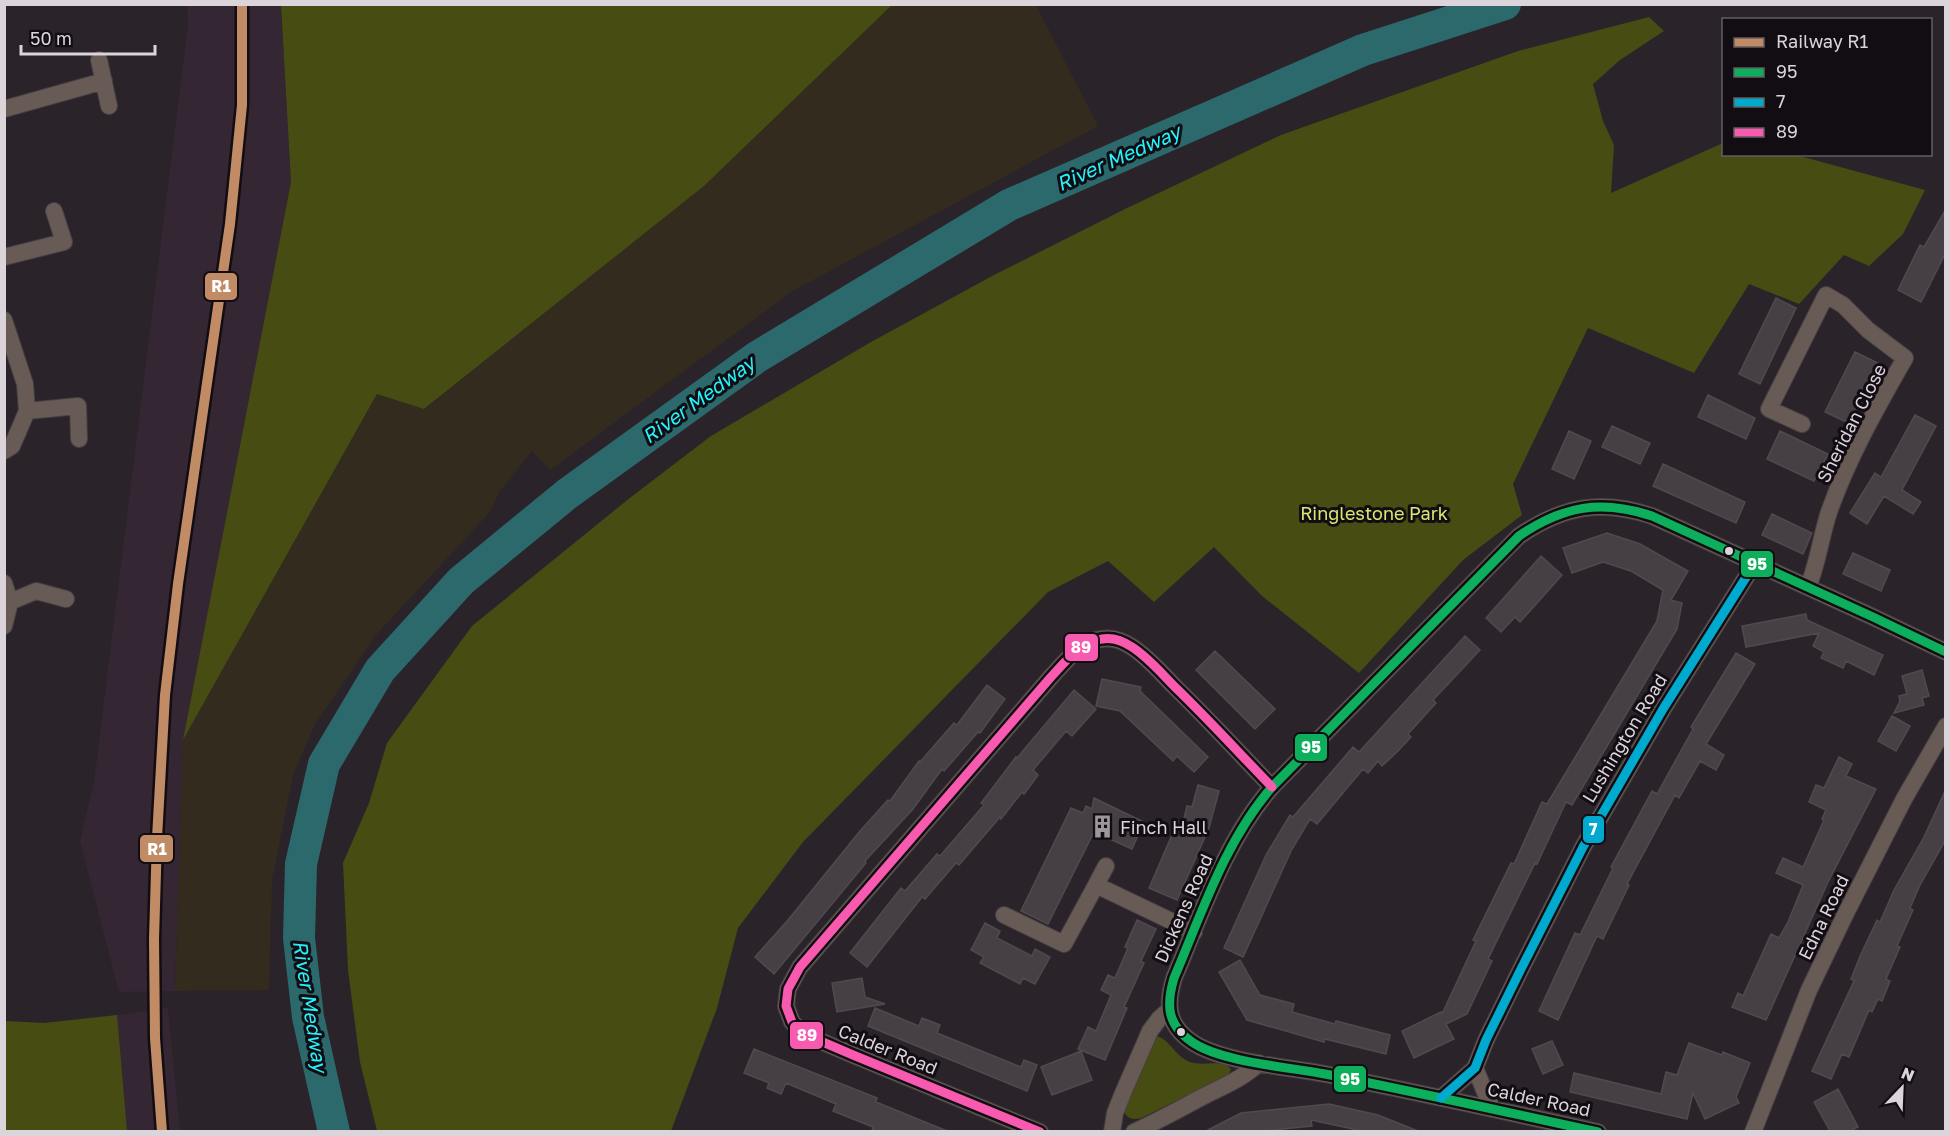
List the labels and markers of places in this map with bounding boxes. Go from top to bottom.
unlabelled marker [1723,545,1735,557]
building icon: Finch Hall [1089,814,1115,840]
place label: Finch Hall [1120,816,1208,838]
unlabelled marker [1175,1026,1187,1038]

